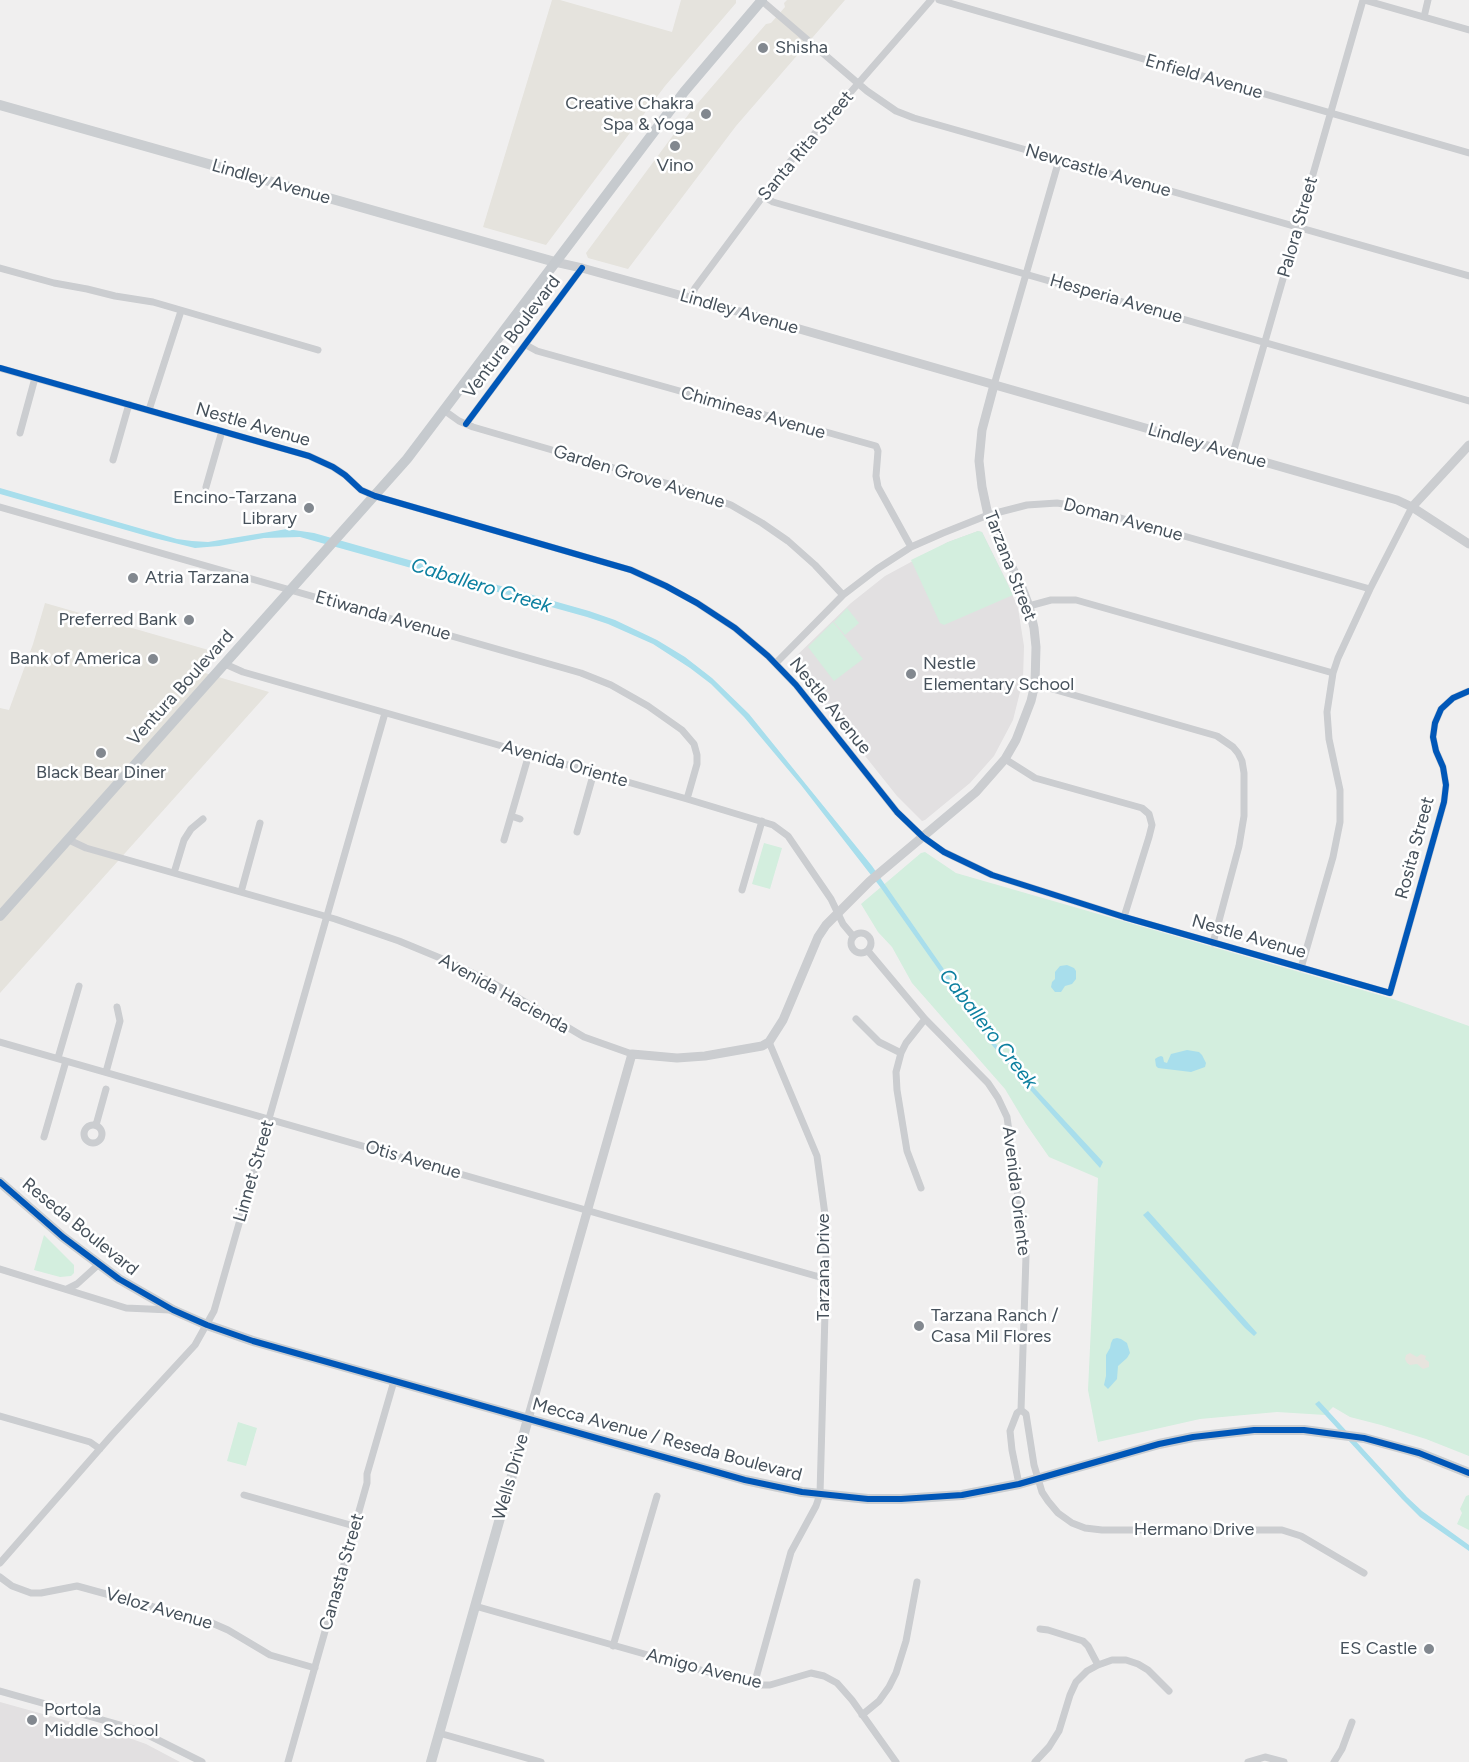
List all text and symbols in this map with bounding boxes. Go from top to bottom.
place label: Shisha [775,37,828,59]
marker: Shisha [756,41,770,55]
street label: Enfield Avenue [1143,50,1265,104]
street label: Santa Rita Street [754,87,858,205]
place label: Creative Chakra Spa & Yoga [565,93,694,136]
marker: Creative Chakra Spa & Yoga [699,107,713,121]
marker: Vino [668,139,682,153]
street label: Newcastle Avenue [1023,140,1173,202]
street label: Lindley Avenue [209,155,333,209]
place label: Vino [656,155,694,177]
street label: Palora Street [1273,174,1323,280]
street label: Hesperia Avenue [1047,270,1185,328]
street label: Ventura Boulevard [459,271,565,403]
street label: Lindley Avenue [677,285,801,339]
street label: Chimineas Avenue [678,382,828,444]
street label: Nestle Avenue [193,398,313,452]
street label: Lindley Avenue [1145,419,1269,473]
street label: Garden Grove Avenue [551,441,727,513]
place label: Encino-Tarzana Library [173,487,297,530]
street label: Doman Avenue [1061,494,1185,546]
marker: Encino-Tarzana Library [302,501,316,515]
street label: Tarzana Street [979,508,1041,624]
water label: Caballero Creek [408,553,554,619]
place label: Atria Tarzana [145,567,249,589]
marker: Atria Tarzana [126,571,140,585]
street label: Etiwanda Avenue [313,586,453,646]
place label: Preferred Bank [58,609,177,631]
marker: Preferred Bank [182,613,196,627]
street label: Ventura Boulevard [123,626,239,750]
place label: Bank of America [10,648,141,670]
marker: Bank of America [146,652,160,666]
street label: Nestle Avenue [784,653,876,759]
place label: Nestle Elementary School [923,653,1074,696]
marker: Nestle Elementary School [904,667,918,681]
street label: Avenida Oriente [500,736,630,792]
marker: Black Bear Diner [94,746,108,760]
place label: Black Bear Diner [36,762,166,784]
street label: Rosita Street [1391,794,1439,902]
street label: Nestle Avenue [1189,910,1309,964]
street label: Avenida Hacienda [435,949,573,1039]
water label: Caballero Creek [934,964,1042,1094]
street label: Linnet Street [229,1118,279,1224]
street label: Avenida Oriente [997,1125,1035,1257]
street label: Otis Avenue [363,1136,463,1184]
street label: Reseda Boulevard [17,1173,143,1281]
street label: Tarzana Drive [813,1213,835,1321]
place label: Tarzana Ranch / Casa Mil Flores [931,1305,1058,1348]
marker: Tarzana Ranch / Casa Mil Flores [912,1319,926,1333]
street label: Mecca Avenue / Reseda Boulevard [530,1394,804,1486]
street label: Wells Drive [488,1431,534,1523]
street label: Canasta Street [315,1511,369,1633]
street label: Hermano Drive [1134,1519,1254,1541]
street label: Veloz Avenue [103,1583,215,1635]
place label: ES Castle [1340,1638,1417,1660]
marker: ES Castle [1422,1642,1436,1656]
street label: Amigo Avenue [644,1644,764,1694]
place label: Portola Middle School [44,1699,158,1742]
marker: Portola Middle School [25,1713,39,1727]

